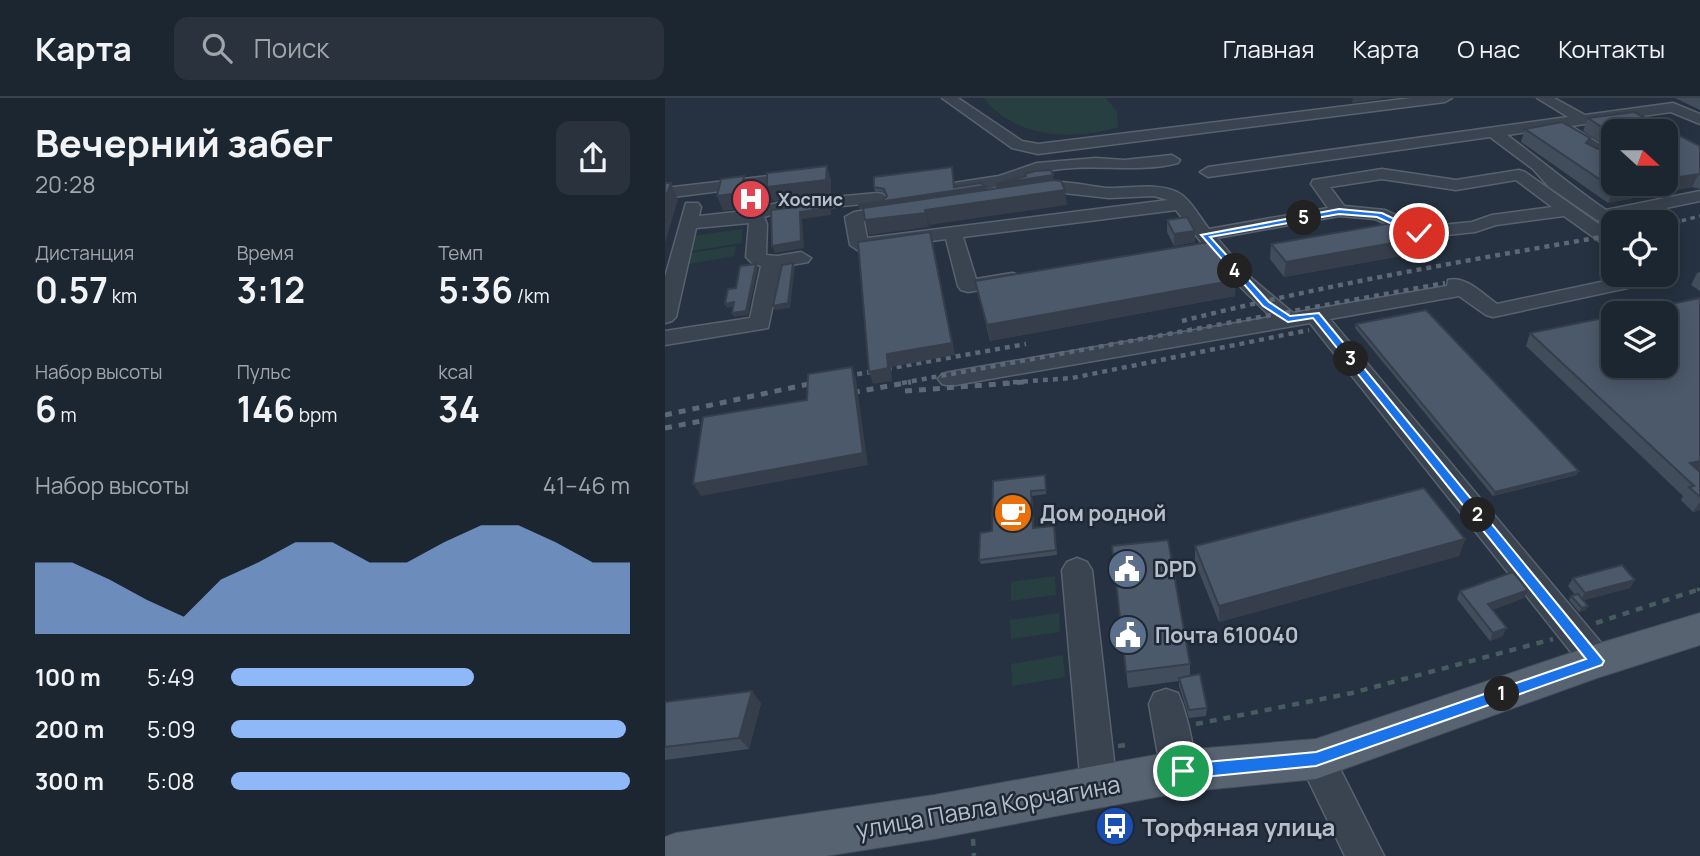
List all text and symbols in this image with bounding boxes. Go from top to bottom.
search box [174,17,664,80]
text: Карта [35,26,132,71]
icon: search [198,29,236,67]
text: Поиск [254,30,329,66]
text: Главная [1223,32,1314,65]
text: Карта [1352,32,1419,65]
text: О нас [1457,32,1520,65]
text: Контакты [1558,32,1665,65]
text: Вечерний забег [35,116,333,168]
north arrow [1601,119,1678,196]
map controls [1601,119,1678,378]
button: share [556,121,630,195]
text: 20:28 [35,168,95,200]
hospital icon: Хоспис [730,178,772,220]
place label: Хоспис [778,187,843,211]
pin: 5 [1287,200,1321,236]
pin [1389,203,1449,263]
text: 5 [1298,204,1309,230]
button: locate [1601,210,1678,287]
icon: check [1400,214,1438,252]
text: Дистанция [35,240,134,266]
text: Время [237,240,294,266]
text: Темп [438,240,483,266]
pin: 4 [1217,254,1253,288]
text: 4 [1229,257,1240,283]
text: 0.57 [35,266,108,314]
text: 3:12 [237,266,305,314]
text: 5:36 [438,266,513,314]
text: km [108,283,137,309]
text: /km [513,283,550,309]
button: layers [1601,301,1678,378]
pin: 3 [1333,342,1369,376]
text: 3 [1345,345,1356,371]
text: Набор высоты [35,359,162,385]
text: Пульс [237,359,291,385]
text: kcal [438,359,473,385]
text: 6 [35,385,57,433]
text: 146 [237,385,295,433]
text: 34 [438,385,480,433]
text: m [57,402,77,428]
text: bpm [295,402,337,428]
text: Набор высоты [35,469,189,501]
text: 41–46 m [543,469,630,501]
cafe icon: Дом родной [992,492,1034,534]
pin: 2 [1461,498,1495,532]
place label: Дом родной [1040,499,1166,527]
text: 2 [1472,501,1483,527]
public building icon: DPD [1106,548,1148,590]
place label: DPD [1154,555,1197,583]
public building icon: Почта 610040 [1107,614,1149,656]
place label: Почта 610040 [1155,621,1299,649]
text: 100 m [35,661,101,693]
text: 5:49 [147,661,195,693]
pin: 1 [1485,676,1519,712]
text: 1 [1497,680,1506,706]
text: 200 m [35,713,104,745]
text: 5:09 [147,713,195,745]
pin [1153,741,1213,801]
icon: arrive [1164,752,1202,790]
text: 300 m [35,765,104,797]
text: 5:08 [147,765,195,797]
street label: улица Павла Корчагина [853,767,1123,845]
bus stop icon: Торфяная улица [1094,805,1136,847]
place label: Торфяная улица [1142,810,1335,843]

